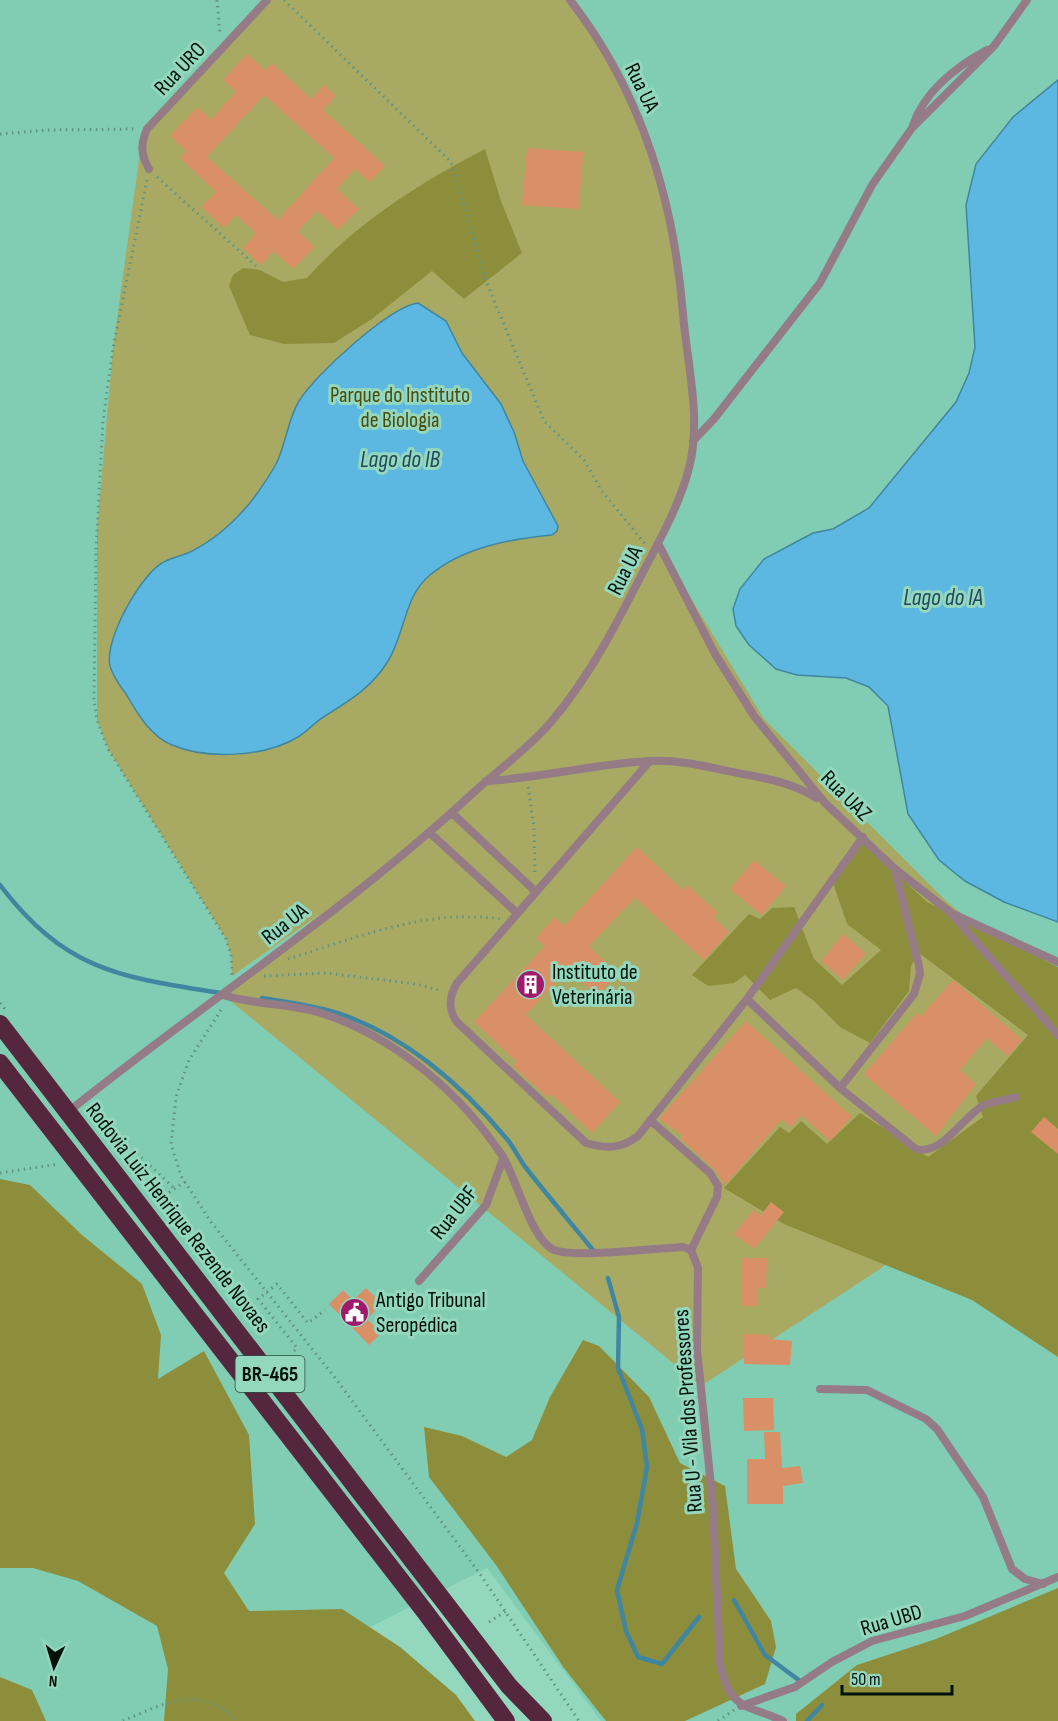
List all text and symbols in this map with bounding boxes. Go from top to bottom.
street label: Rua URO [149,37,211,101]
street label: Rua UA [618,59,665,117]
park label: Parque do Instituto de Biologia [330,382,470,434]
water label: Lago do IB [360,445,441,474]
street label: Rua UA [602,541,649,600]
water label: Lago do IA [903,583,983,612]
street label: Rua UAZ [815,765,877,827]
street label: Rua UA [256,897,314,951]
place label: Instituto de Veterinária [552,959,638,1011]
building icon: Instituto de Veterinária [515,968,547,1000]
street label: Rodovia Luiz Henrique Rezende Novaes [80,1097,276,1339]
street label: Rua UBF [425,1181,484,1245]
place label: Antigo Tribunal Seropédica [375,1287,486,1339]
public building icon: Antigo Tribunal Seropédica [339,1296,371,1328]
street label: Rua U - Vila dos Professores [668,1308,709,1513]
road number: BR-465 [236,1356,304,1392]
street label: Rua UBD [857,1598,925,1643]
north arrow [24,1637,84,1697]
scale bar [842,1658,952,1696]
text: 50 m [851,1669,881,1690]
text: N [48,1671,58,1690]

